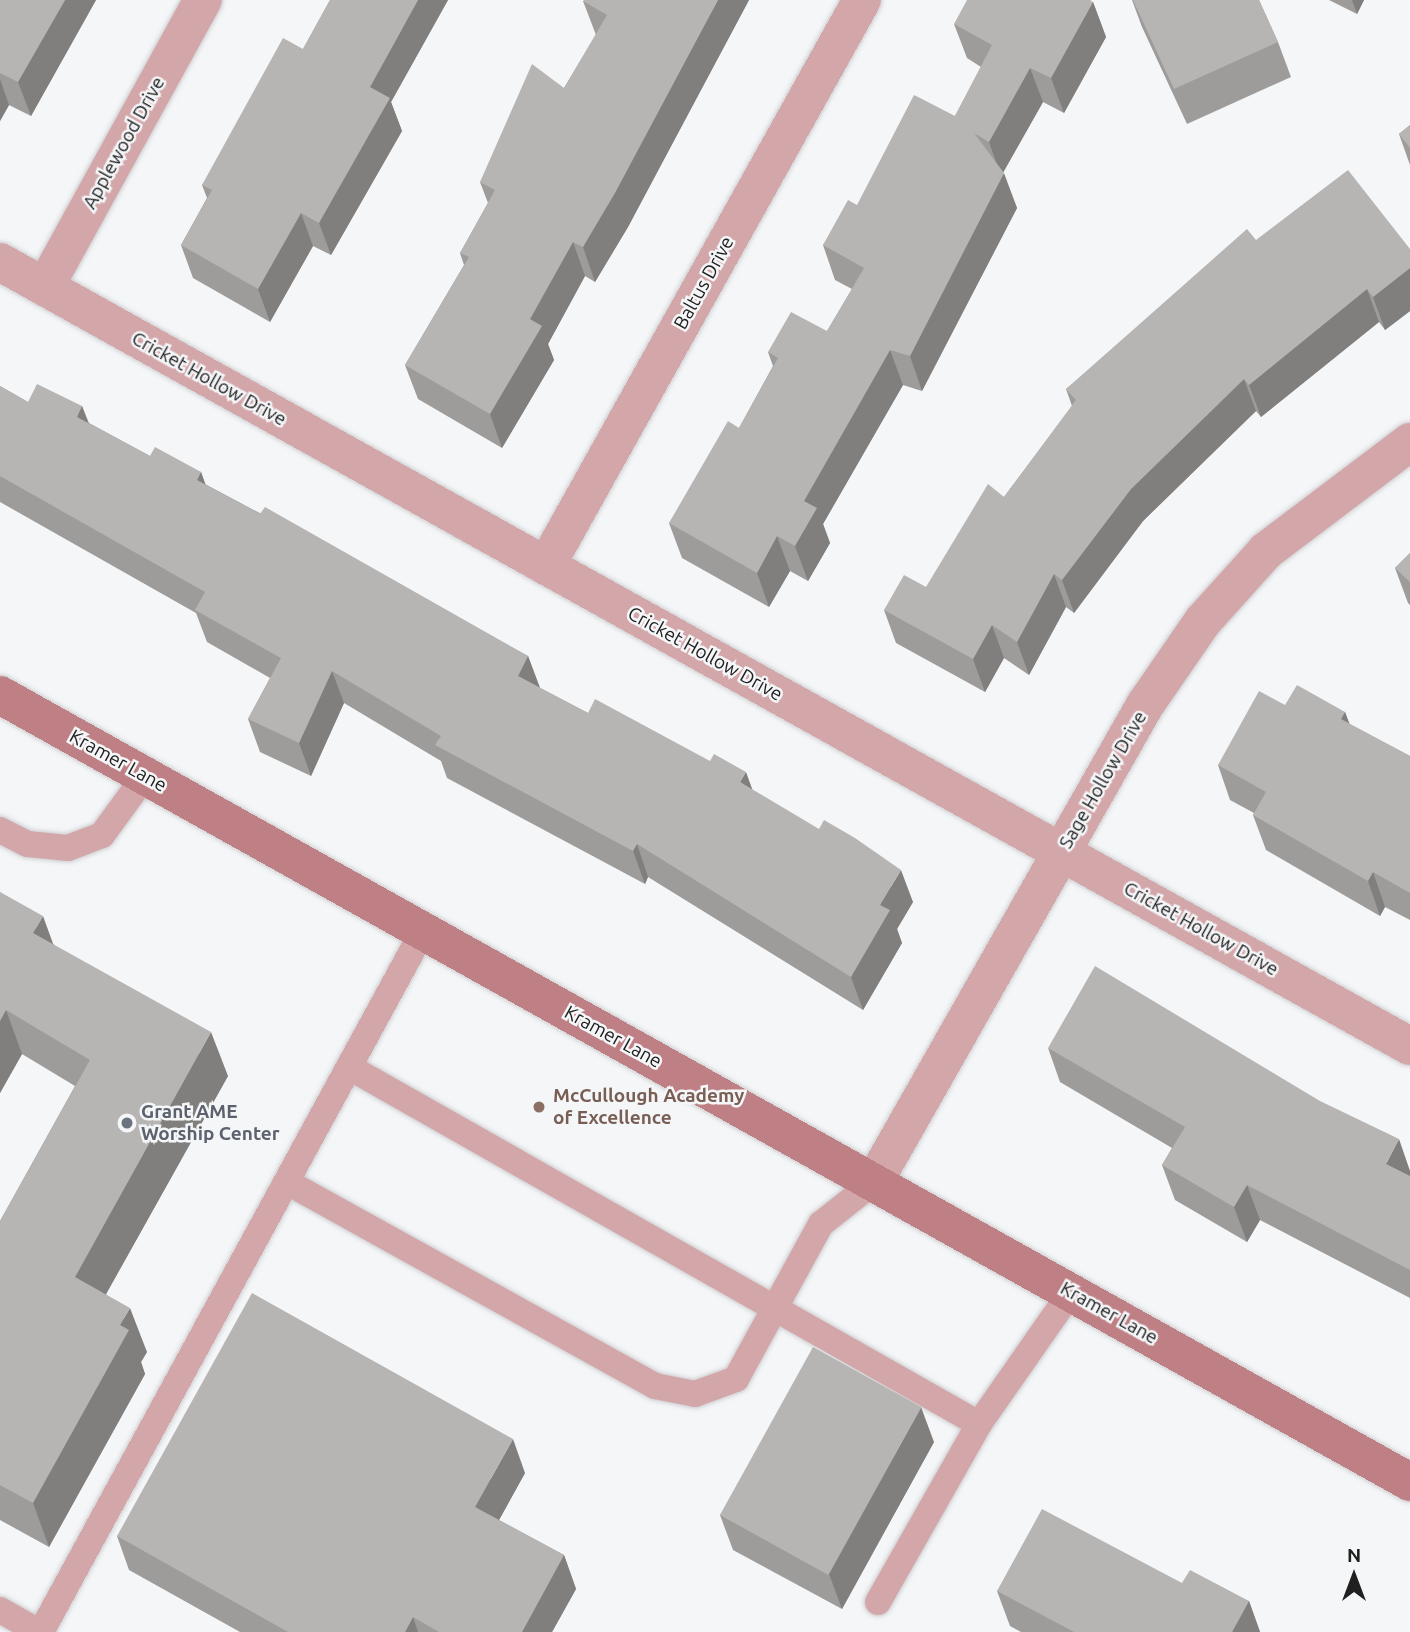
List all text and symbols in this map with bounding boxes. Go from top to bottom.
street label: Applewood Drive [78,73,170,213]
street label: Baltus Drive [669,233,739,333]
street label: Cricket Hollow Drive [128,327,290,431]
street label: Cricket Hollow Drive [624,602,786,706]
street label: Sage Hollow Drive [1054,707,1152,853]
street label: Kramer Lane [65,725,171,797]
street label: Cricket Hollow Drive [1120,877,1282,981]
street label: Kramer Lane [560,1001,666,1073]
place label: McCullough Academy of Excellence [553,1085,744,1129]
marker: McCullough Academy of Excellence [531,1099,547,1115]
place label: Grant AME Worship Center [141,1101,280,1145]
marker: Grant AME Worship Center [119,1115,135,1131]
street label: Kramer Lane [1056,1277,1162,1349]
north arrow [1319,1541,1389,1611]
text: N [1347,1544,1361,1566]

